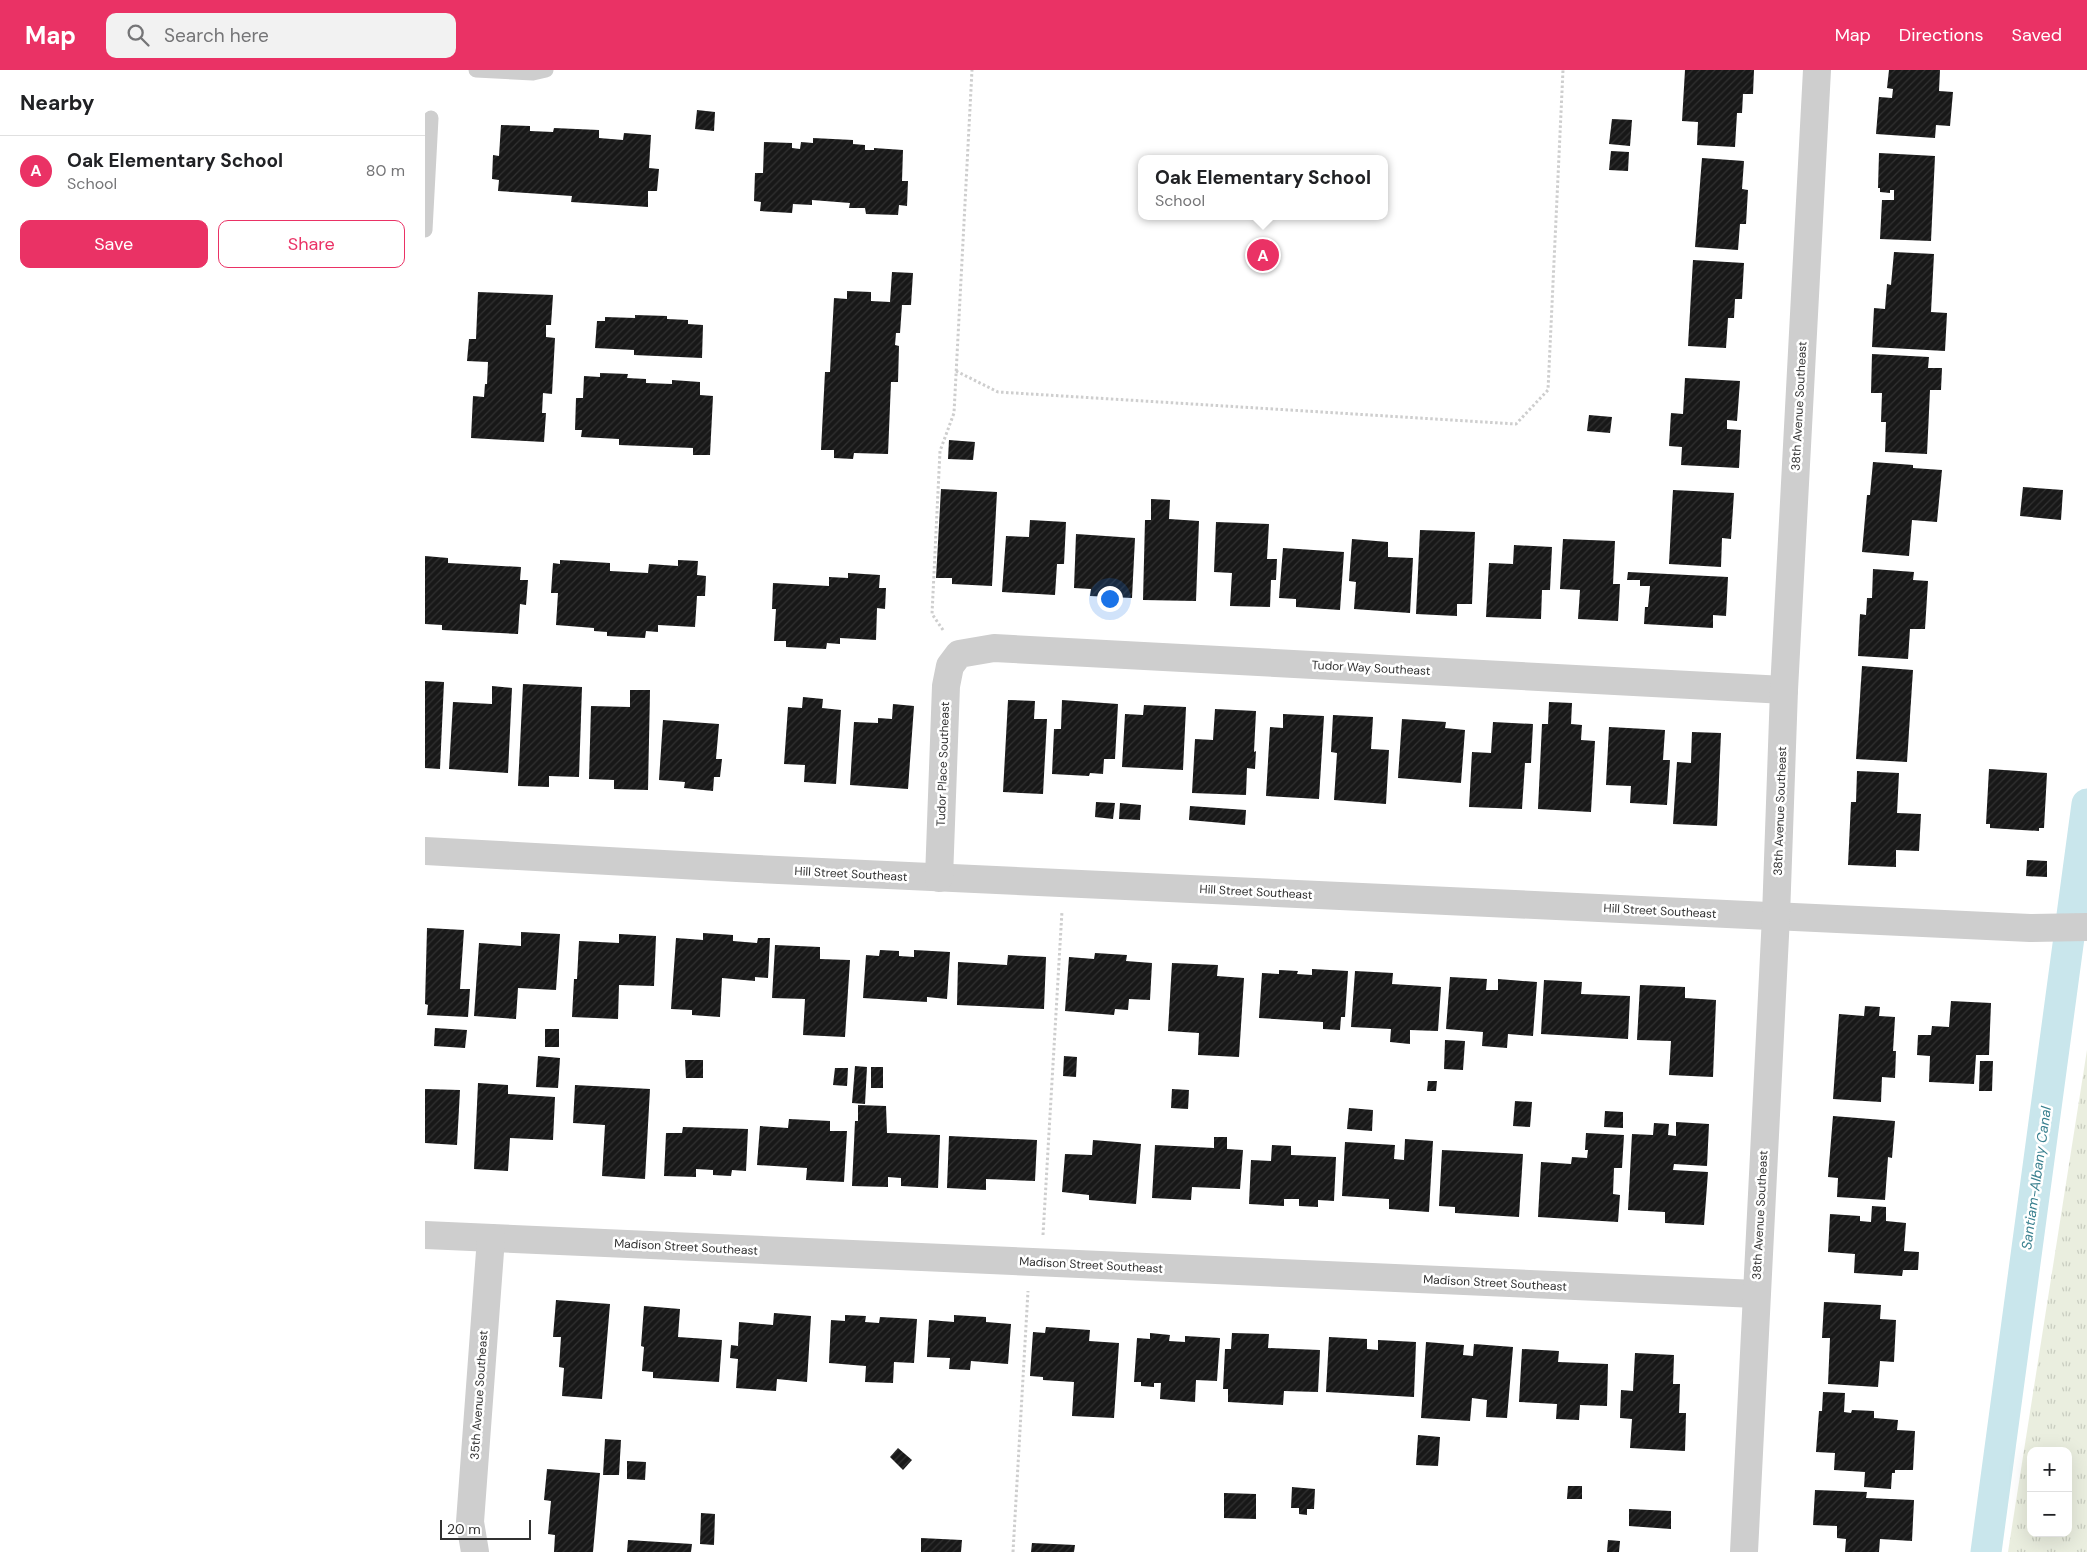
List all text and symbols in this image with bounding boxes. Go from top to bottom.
search box [106,13,456,58]
text: Map [25,20,76,51]
icon: search [124,21,152,49]
text: Search here [164,23,269,48]
text: Map [1835,23,1871,47]
text: Directions [1899,23,1984,47]
text: Saved [2012,23,2062,47]
text: Nearby [20,89,94,117]
text: Oak Elementary School [67,148,283,173]
popup [1138,155,1388,220]
text: A [30,160,42,181]
text: 80 m [366,160,405,181]
text: Oak Elementary School [1155,165,1371,190]
text: School [67,173,117,194]
text: School [1155,190,1205,211]
button: Save [20,220,208,268]
button: Share [218,220,405,268]
pin: A [1247,236,1279,274]
street label: 38th Avenue Southeast [1788,341,1810,471]
your location [1097,586,1123,612]
street label: Tudor Way Southeast [1311,657,1431,679]
street label: Tudor Place Southeast [933,701,953,827]
street label: 38th Avenue Southeast [1770,746,1790,876]
street label: Hill Street Southeast [794,863,908,885]
street label: Hill Street Southeast [1199,881,1313,903]
street label: Hill Street Southeast [1603,900,1717,922]
water label: Santiam-Albany Canal [2017,1104,2055,1251]
street label: 38th Avenue Southeast [1749,1150,1771,1280]
street label: Madison Street Southeast [614,1235,759,1259]
street label: Madison Street Southeast [1019,1253,1164,1277]
street label: Madison Street Southeast [1423,1271,1568,1295]
street label: 35th Avenue Southeast [467,1330,492,1460]
map controls [2027,1447,2072,1537]
button: + [2027,1447,2072,1492]
button: − [2027,1492,2072,1537]
scale bar [440,1517,531,1540]
text: 20 m [447,1520,481,1538]

